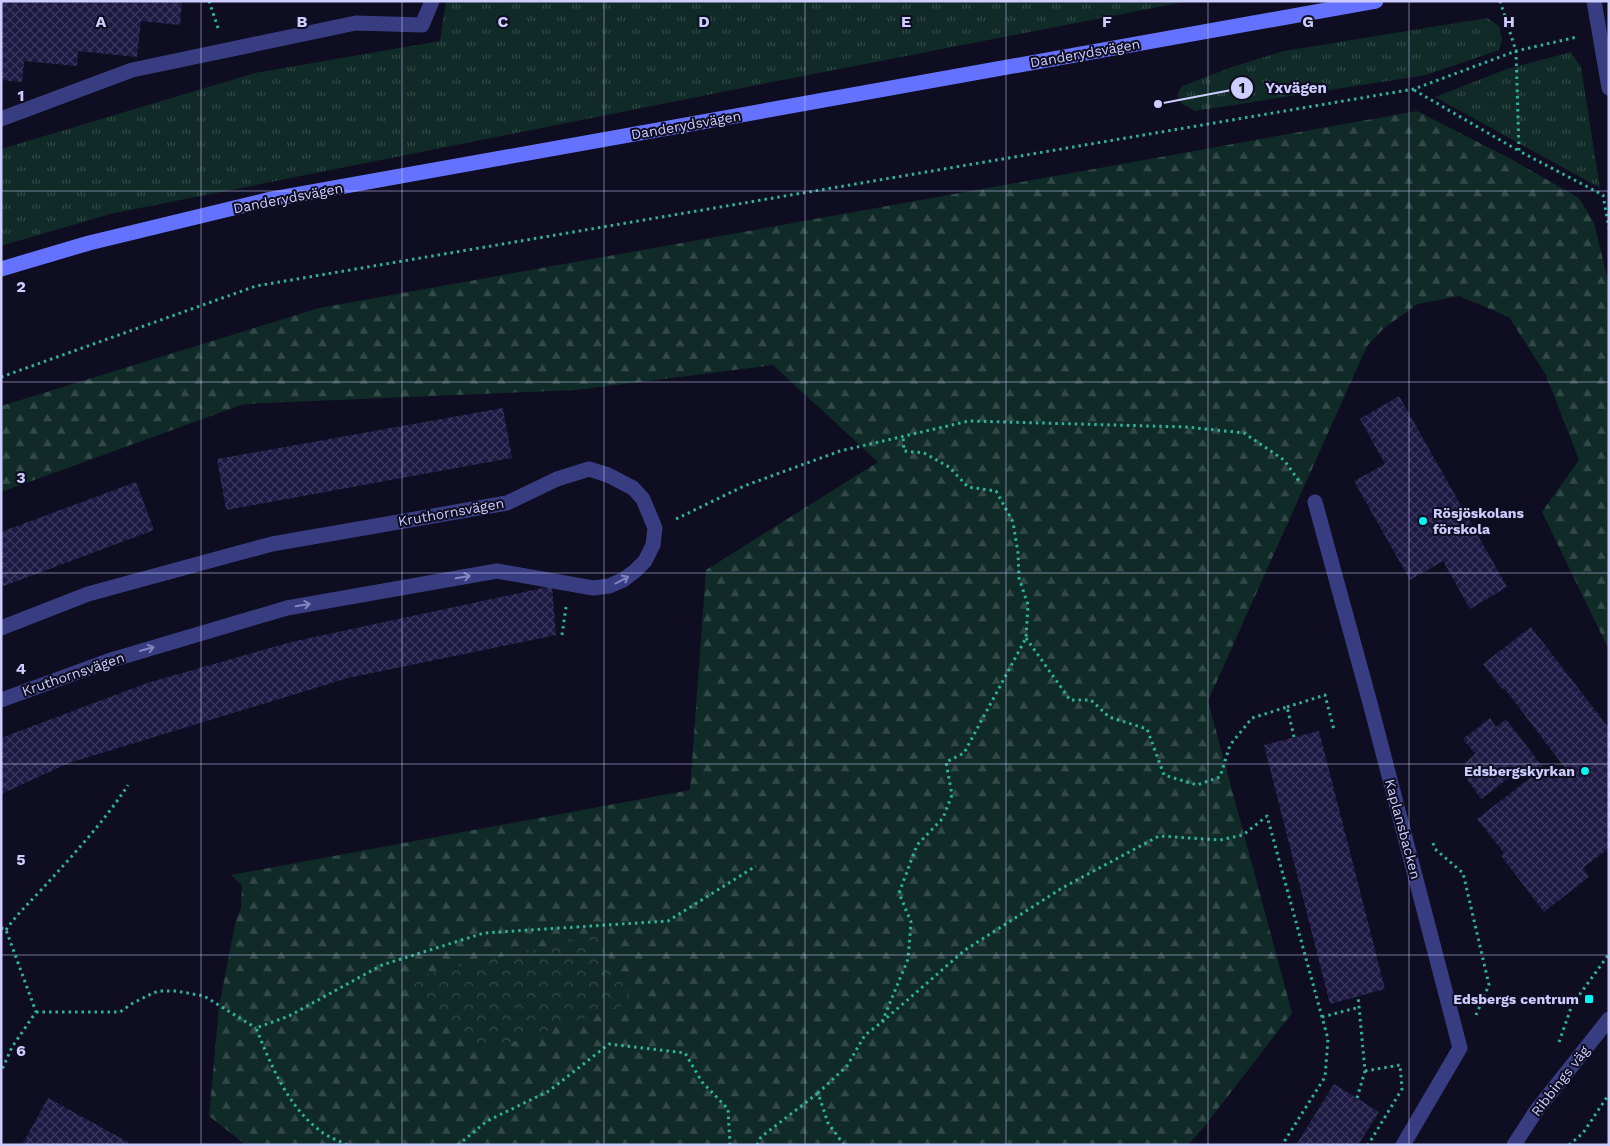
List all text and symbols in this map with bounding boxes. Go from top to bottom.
text: A [96,12,107,31]
text: B [297,12,308,31]
text: C [498,12,509,31]
text: D [698,12,710,31]
text: E [901,12,911,31]
text: F [1102,12,1112,31]
text: G [1302,12,1314,31]
text: H [1503,12,1515,31]
street label: Danderydsvägen [1029,35,1141,71]
callout: Yxvägen [1230,73,1336,103]
text: 1 [1239,79,1245,97]
text: Yxvägen [1265,79,1327,97]
text: 1 [18,86,24,105]
street label: Danderydsvägen [630,107,742,143]
street label: Danderydsvägen [232,179,344,217]
text: 2 [16,277,26,296]
text: 3 [16,468,26,487]
street label: Kruthornsvägen [397,495,505,529]
place label: Rösjöskolans förskola [1433,505,1525,537]
marker: Rösjöskolans förskola [1417,515,1429,527]
one-way arrow [455,572,471,582]
one-way arrow [614,575,629,585]
one-way arrow [294,600,310,610]
one-way arrow [138,644,154,654]
street label: Kruthornsvägen [20,649,126,699]
text: 4 [16,659,26,678]
place label: Edsbergskyrkan [1464,763,1575,779]
marker: Edsbergskyrkan [1579,765,1591,777]
street label: Kaplansbacken [1382,777,1424,881]
text: 5 [16,850,26,869]
place label: Edsbergs centrum [1453,991,1579,1007]
marker: Edsbergs centrum [1583,993,1595,1005]
text: 6 [16,1041,26,1060]
street label: Ribbings väg [1528,1042,1593,1119]

